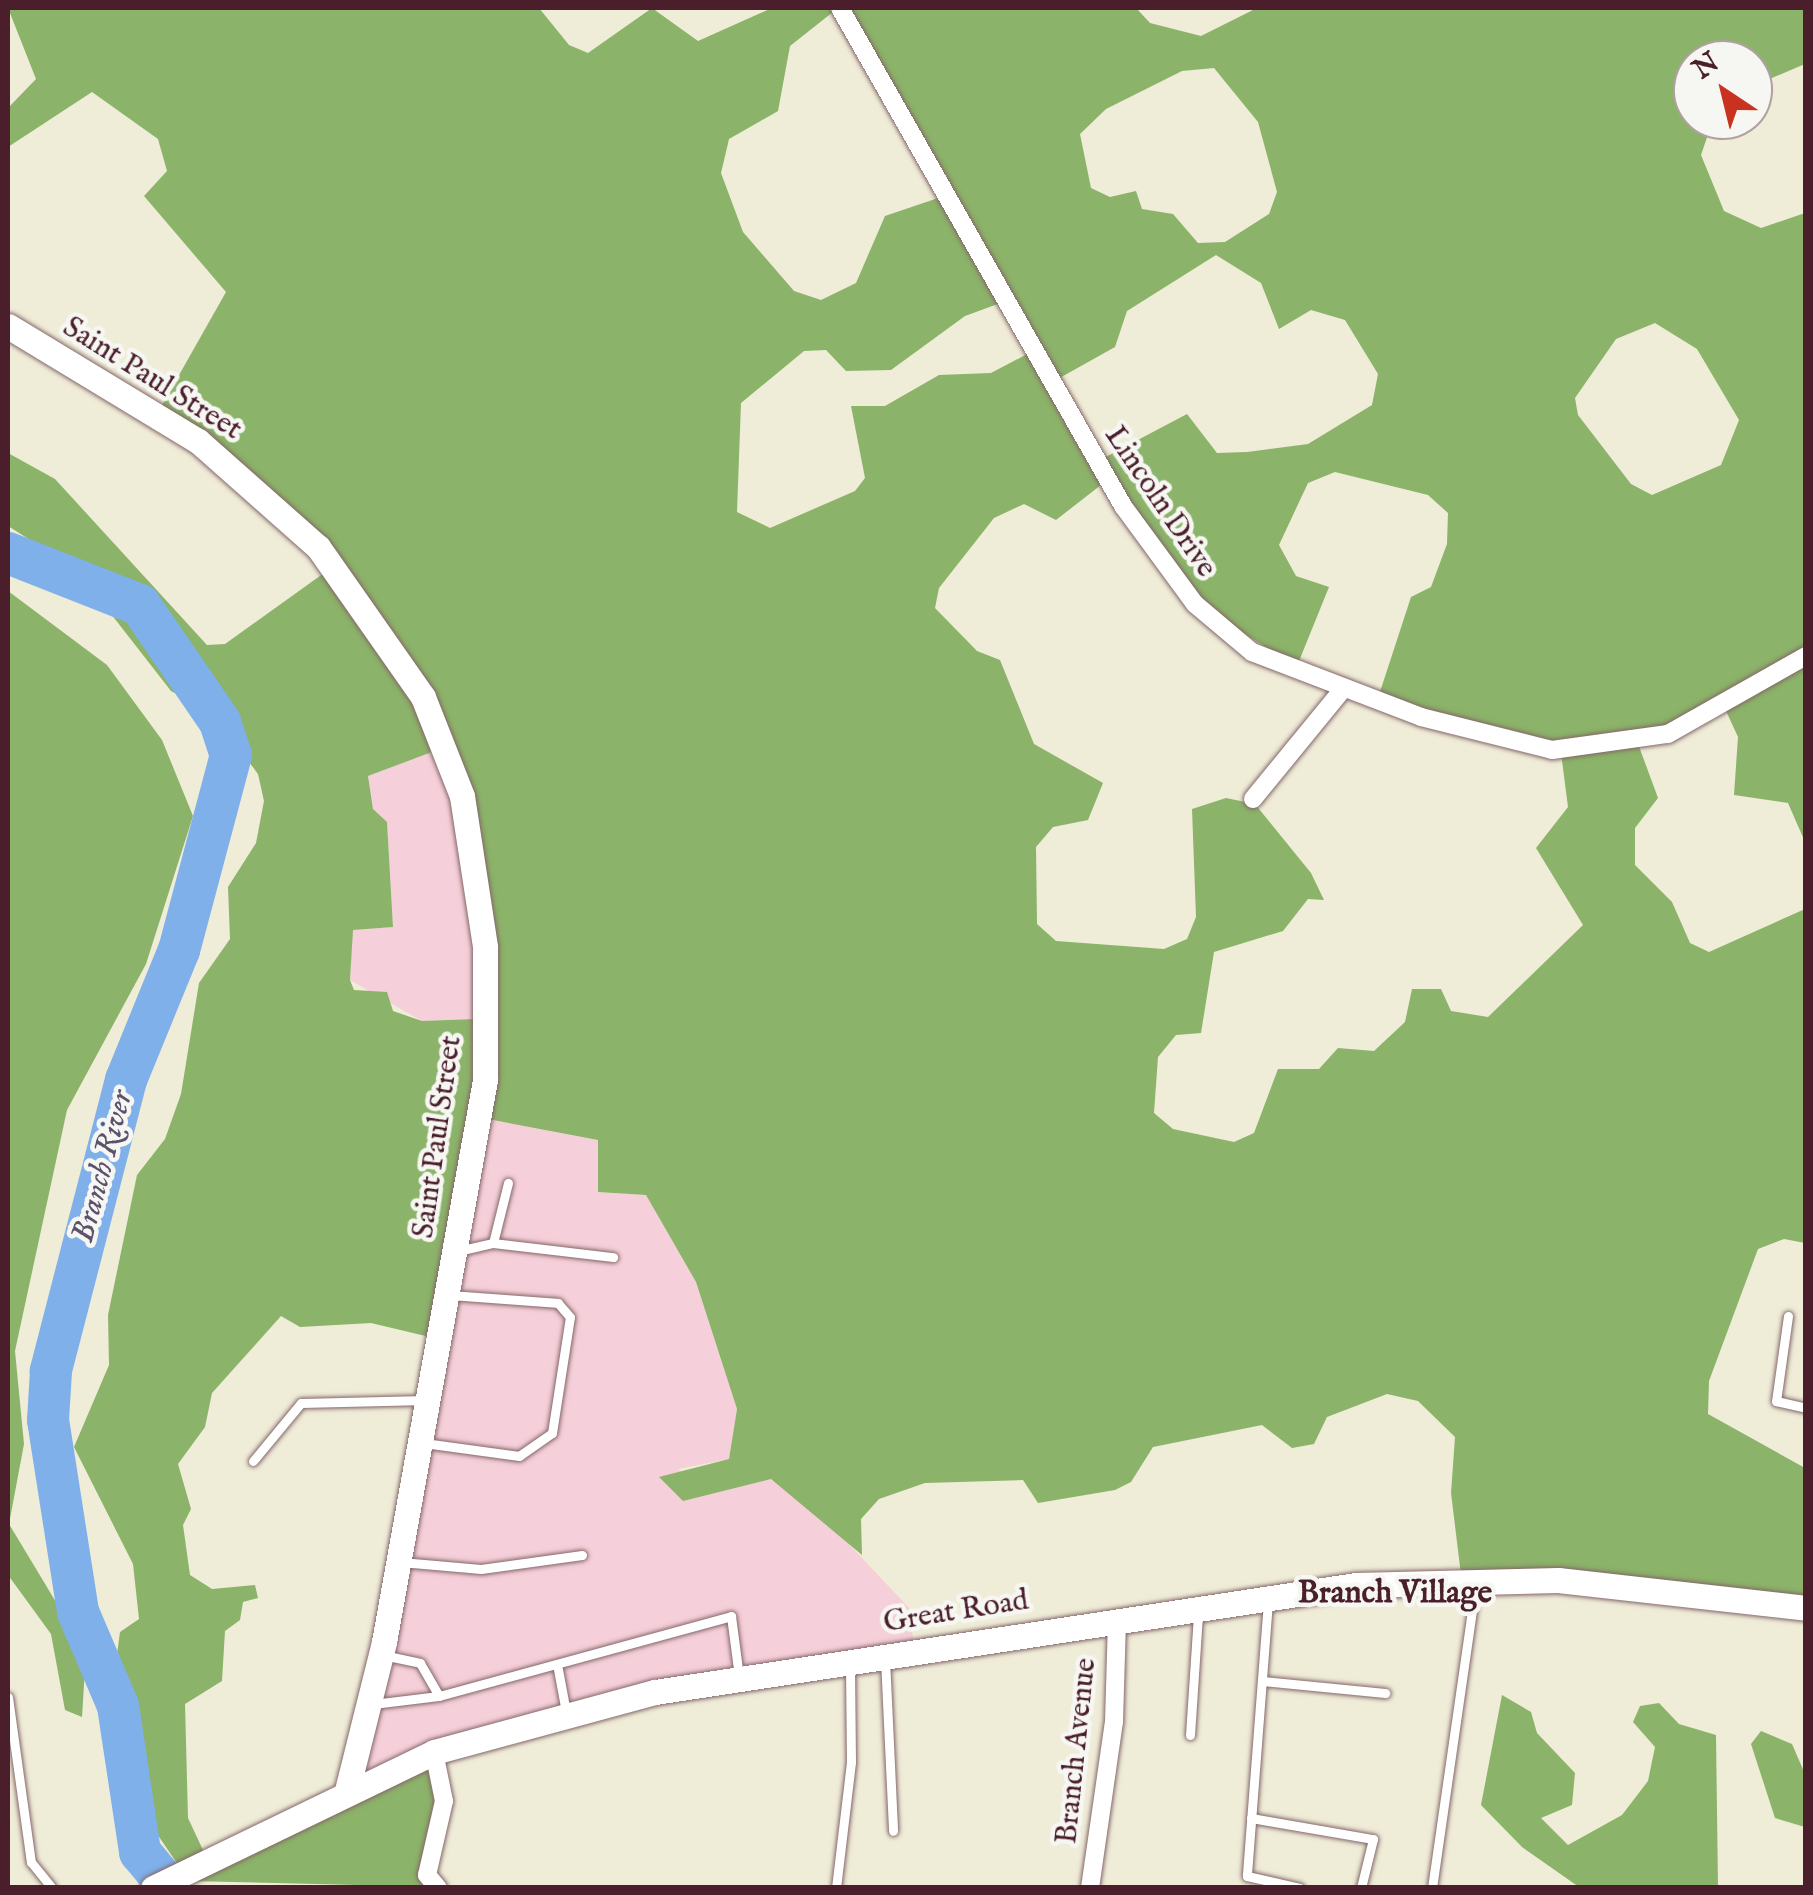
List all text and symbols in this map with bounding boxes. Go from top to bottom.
north arrow [1673,40,1773,140]
text: N [1687,45,1727,88]
street label: Saint Paul Street [56,310,248,448]
street label: Lincoln Drive [1096,419,1224,585]
street label: Saint Paul Street [406,1033,470,1241]
water label: Branch River [65,1087,143,1247]
district label: Branch Village [1298,1575,1492,1613]
street label: Great Road [881,1583,1031,1641]
street label: Branch Avenue [1049,1656,1105,1846]

